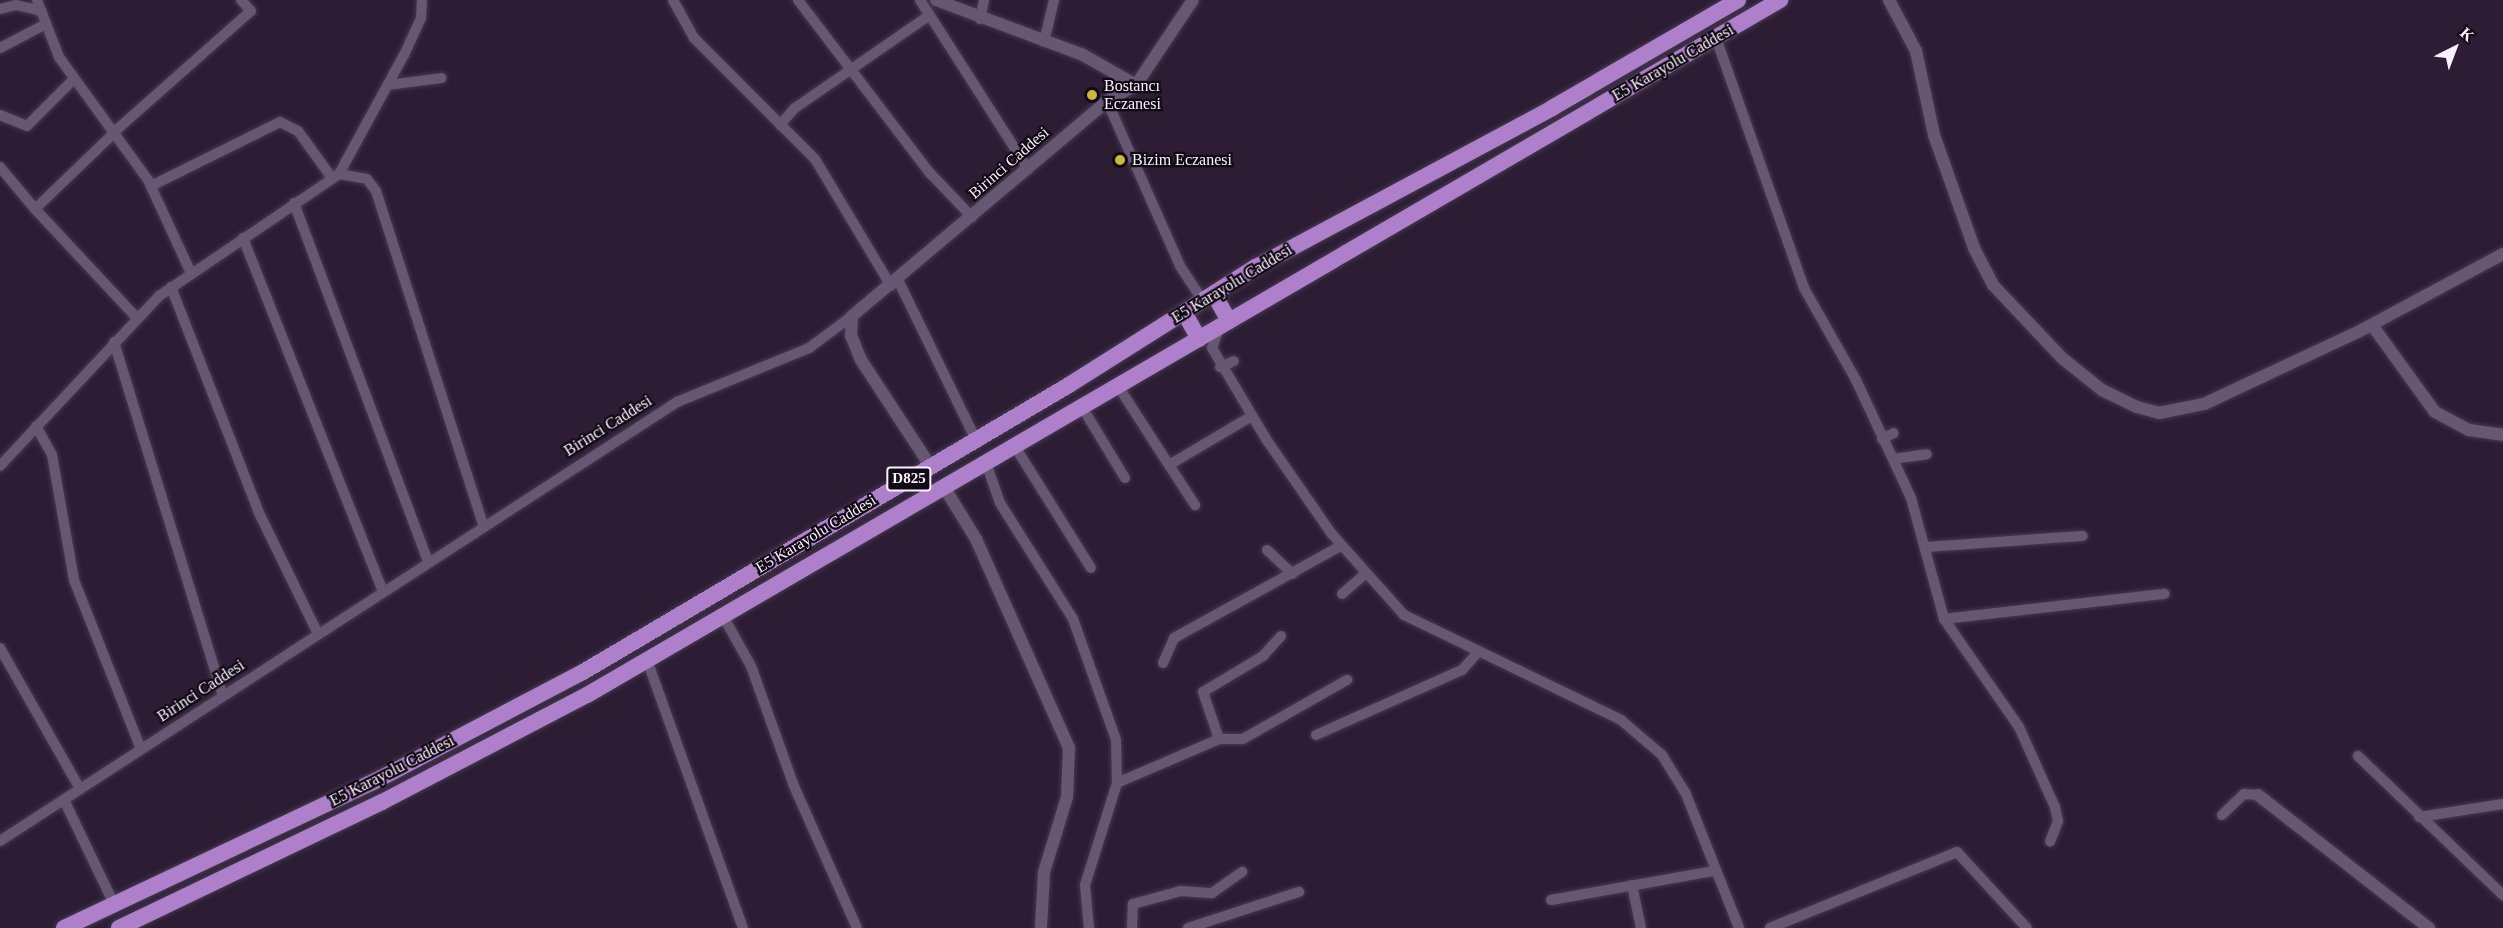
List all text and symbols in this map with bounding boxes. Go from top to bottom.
north arrow [2425,18,2485,78]
street label: E5 Karayolu Caddesi [1609,20,1737,106]
text: K [2457,24,2478,45]
place label: Bostancı Eczanesi [1104,76,1161,114]
marker: Bostancı Eczanesi [1085,88,1099,102]
street label: Birinci Caddesi [965,123,1053,203]
place label: Bizim Eczanesi [1132,150,1232,170]
marker: Bizim Eczanesi [1113,153,1127,167]
street label: E5 Karayolu Caddesi [1168,241,1296,327]
street label: Birinci Caddesi [561,391,655,461]
road number: D825 [885,467,933,491]
street label: E5 Karayolu Caddesi [752,491,880,577]
street label: Birinci Caddesi [154,656,248,726]
street label: E5 Karayolu Caddesi [327,731,457,811]

